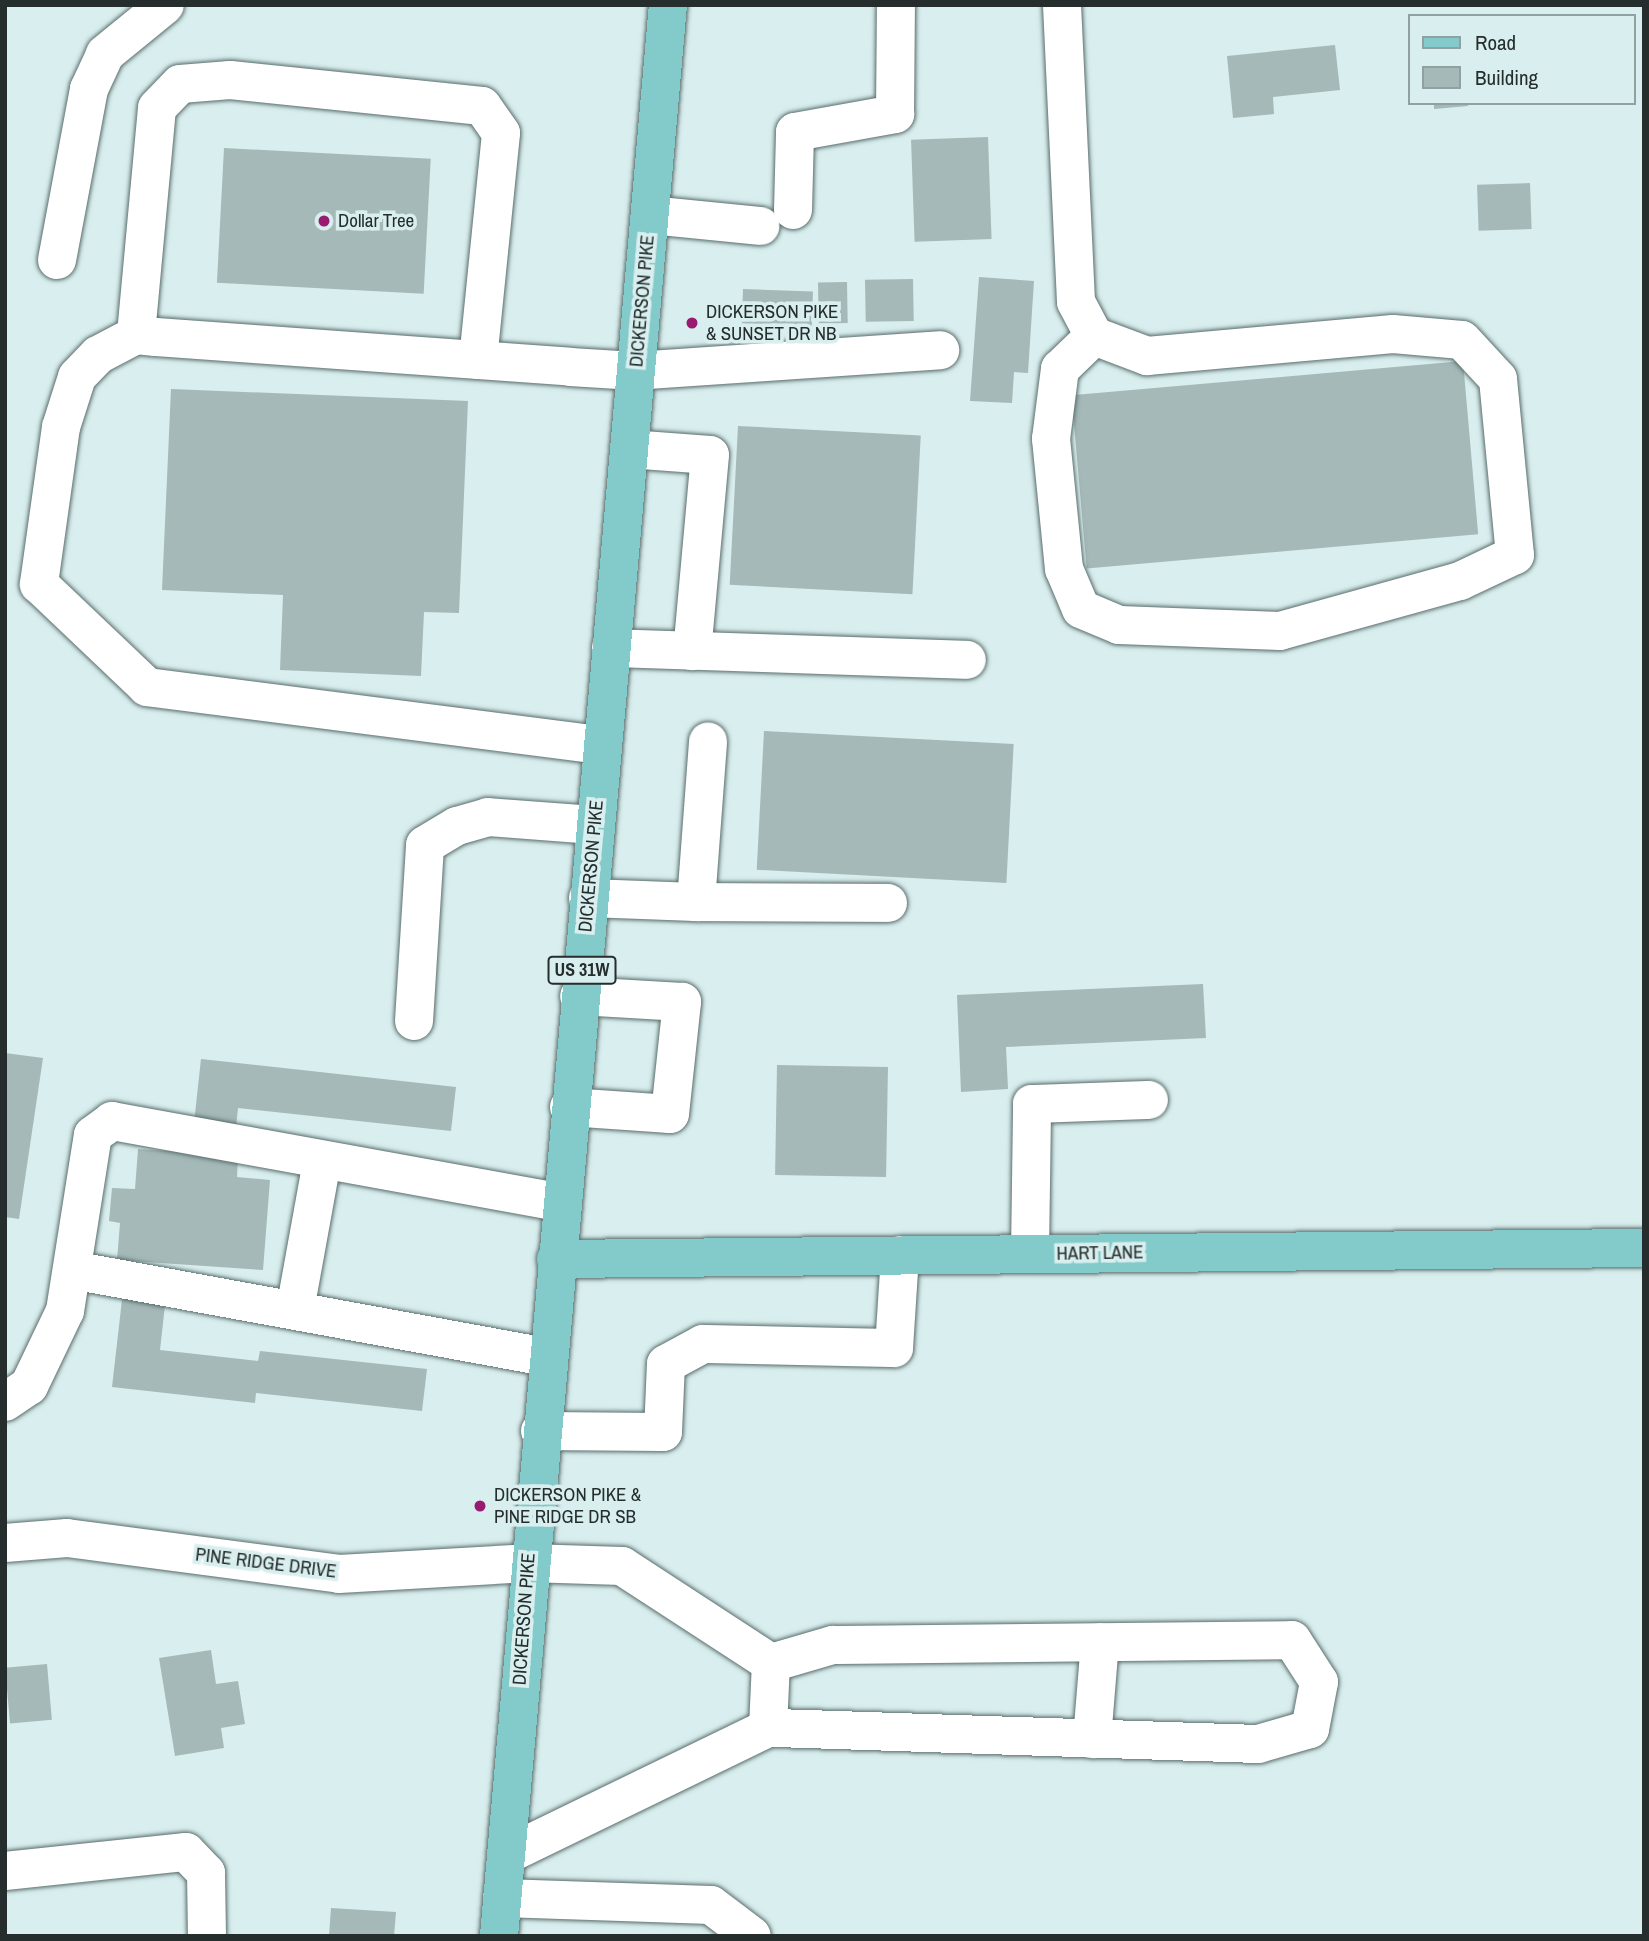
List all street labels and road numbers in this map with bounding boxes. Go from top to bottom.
street label: DICKERSON PIKE [625,234,659,368]
street label: DICKERSON PIKE [574,799,608,933]
road number: US 31W [547,956,617,985]
street label: HART LANE [1056,1241,1144,1265]
street label: PINE RIDGE DRIVE [194,1543,338,1583]
street label: DICKERSON PIKE [508,1552,540,1686]

